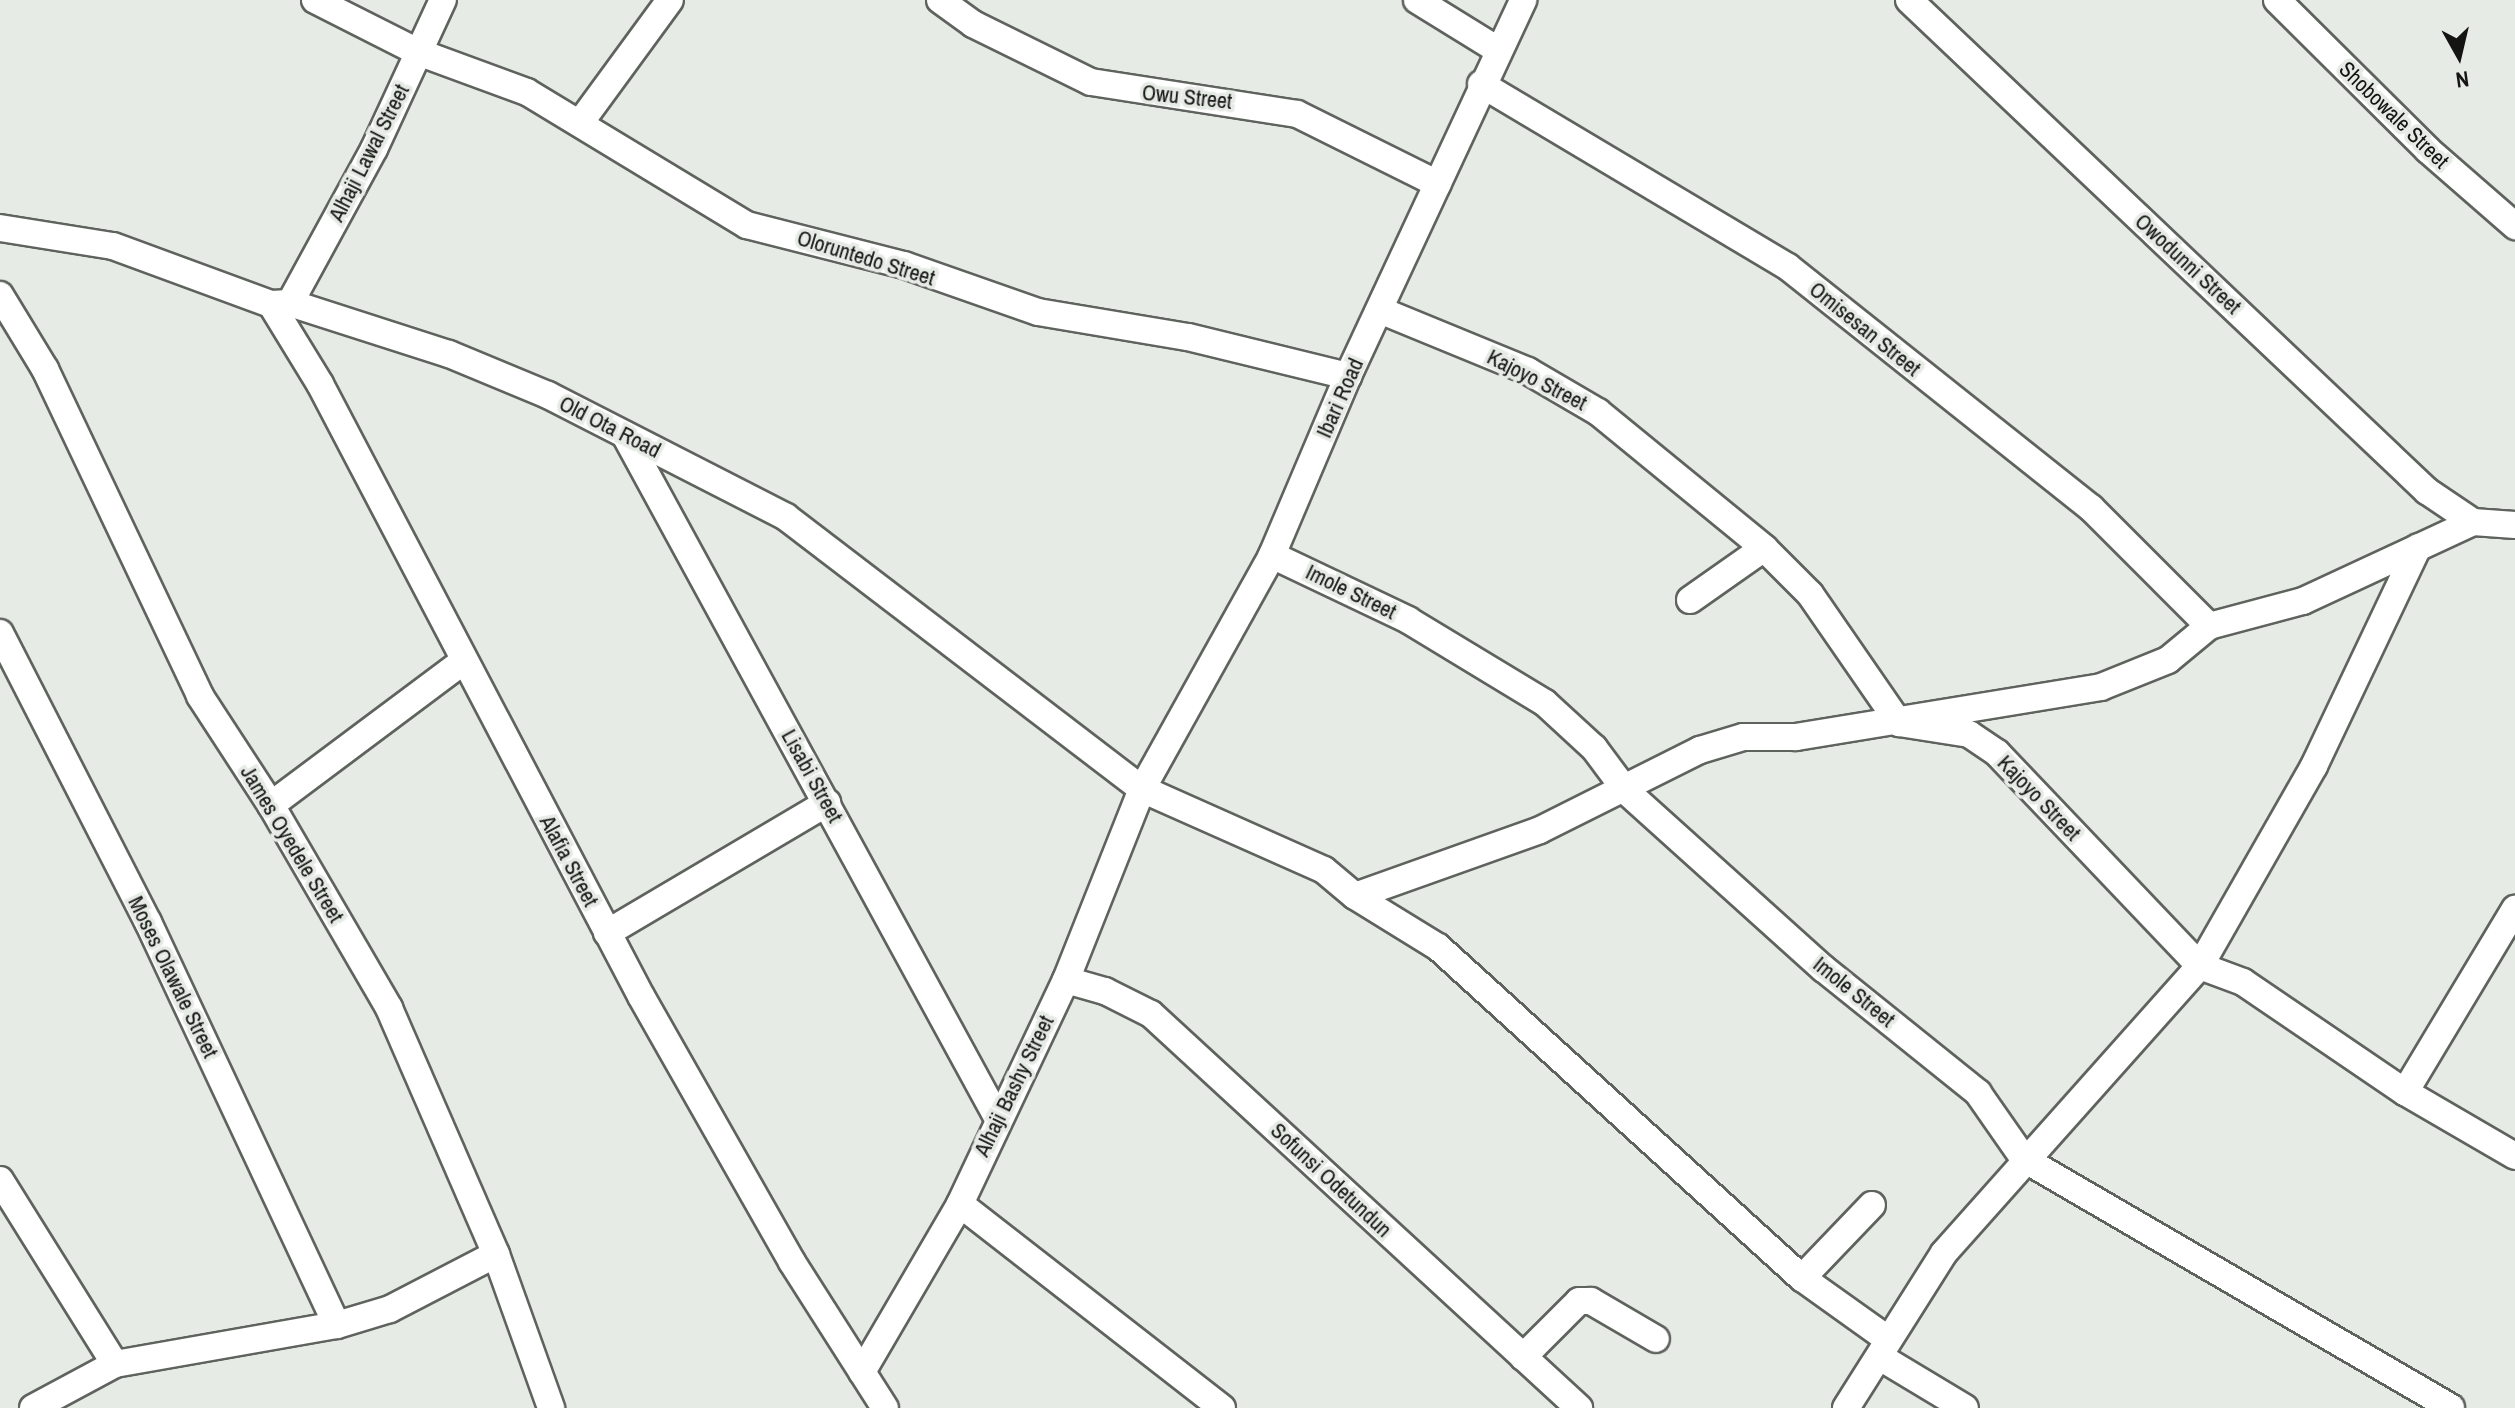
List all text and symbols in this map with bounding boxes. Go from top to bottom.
north arrow [2419,16,2499,96]
street label: Shobowale Street [2334,56,2454,174]
text: N [2454,64,2471,96]
street label: Owu Street [1141,79,1233,115]
street label: Alhaji Lawal Street [323,80,415,226]
street label: Owodunni Street [2129,208,2247,320]
street label: Oloruntedo Street [794,225,938,291]
street label: Omisesan Street [1804,276,1926,382]
street label: Kajoyo Street [1483,344,1591,416]
street label: Ibari Road [1311,354,1369,442]
street label: Old Ota Road [555,390,665,464]
street label: Imole Street [1302,559,1400,625]
street label: Lisabi Street [776,725,848,827]
street label: Kajoyo Street [1992,750,2086,846]
street label: James Oyedele Street [235,761,349,927]
street label: Alafia Street [534,811,604,911]
street label: Moses Olawale Street [122,892,224,1062]
street label: Imole Street [1808,951,1900,1033]
street label: Alhaji Bashy Street [969,1011,1059,1161]
street label: Sofunsi Odetundun [1265,1117,1397,1243]

